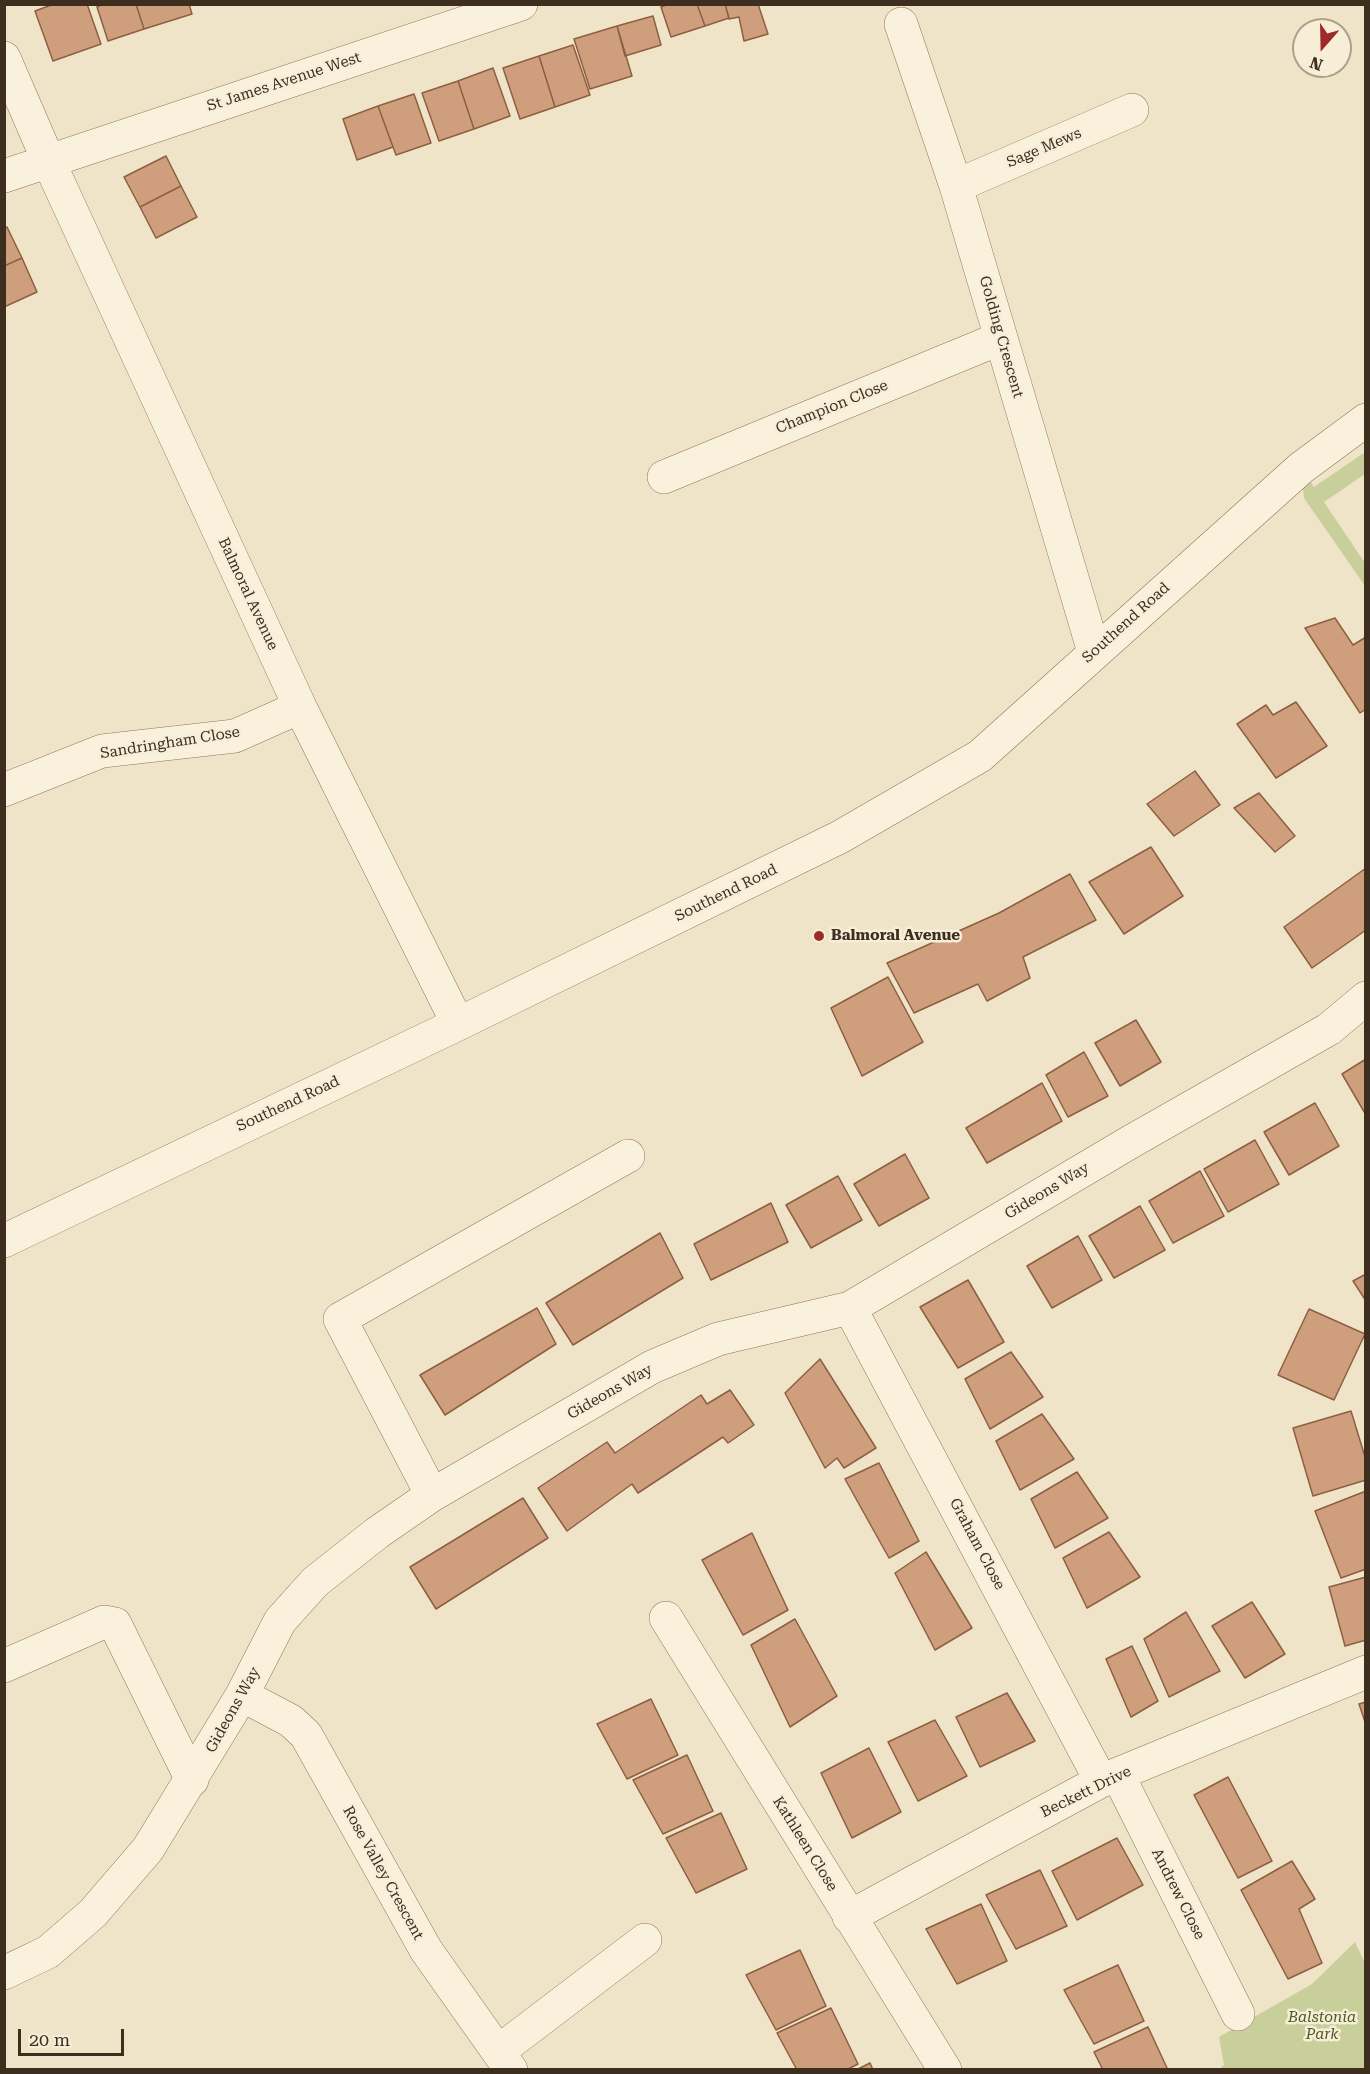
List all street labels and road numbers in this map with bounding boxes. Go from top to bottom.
street label: St James Avenue West [205,49,363,115]
street label: Sage Mews [1004,124,1084,172]
street label: Golding Crescent [975,274,1027,400]
street label: Champion Close [773,376,891,438]
street label: Balmoral Avenue [214,535,282,653]
street label: Southend Road [1079,579,1173,667]
street label: Sandringham Close [99,723,241,763]
street label: Southend Road [672,860,780,926]
street label: Southend Road [234,1072,342,1136]
street label: Gideons Way [1002,1159,1092,1223]
street label: Gideons Way [564,1360,656,1424]
street label: Graham Close [945,1495,1009,1593]
street label: Gideons Way [202,1664,264,1756]
street label: Beckett Drive [1038,1762,1134,1822]
street label: Kathleen Close [769,1793,841,1895]
street label: Rose Valley Crescent [339,1803,427,1943]
street label: Andrew Close [1147,1845,1209,1943]

